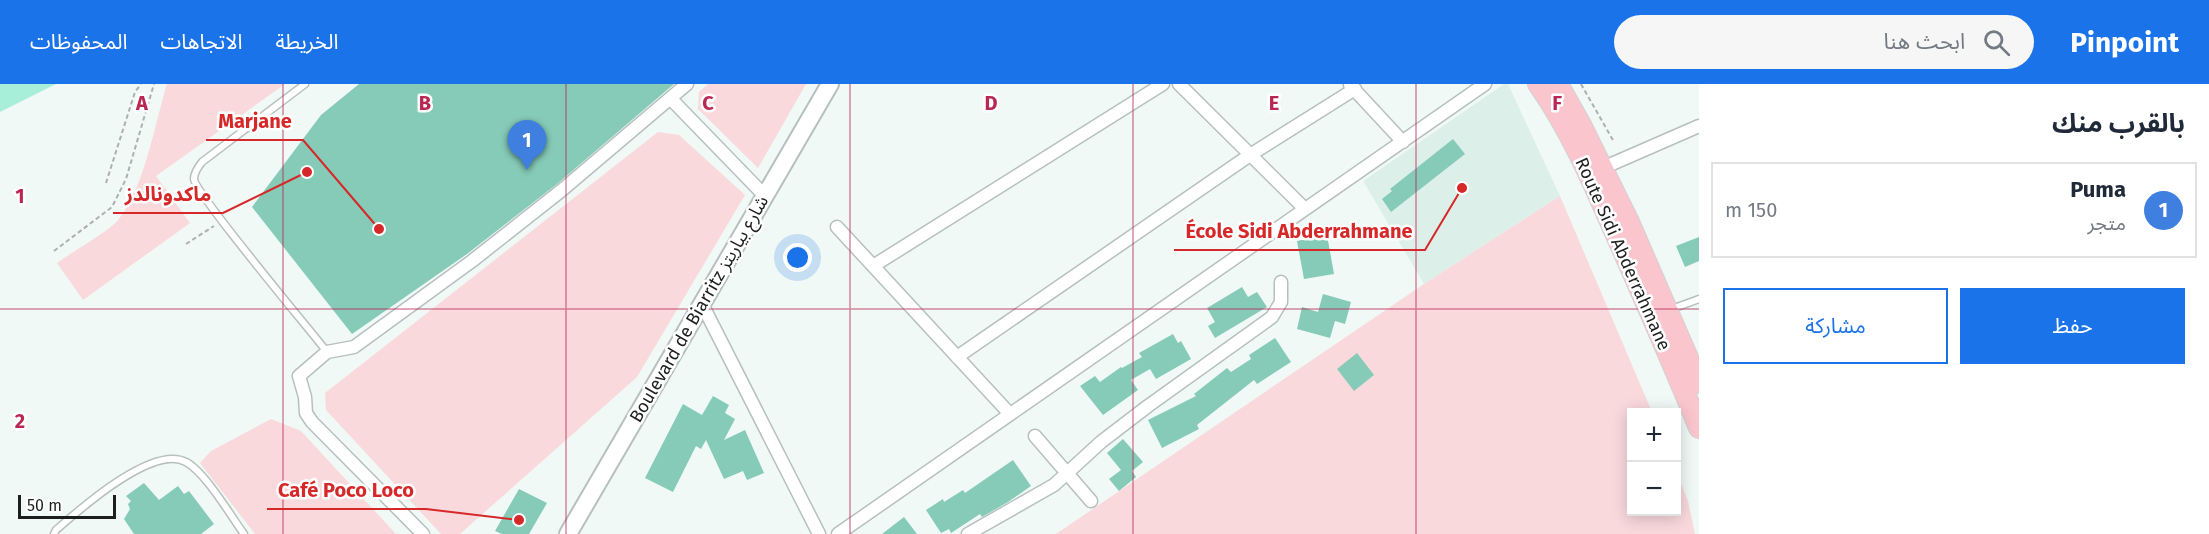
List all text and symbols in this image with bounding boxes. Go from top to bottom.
search box [1614,15,2034,69]
icon: search [1980,26,2013,59]
text: Pinpoint [2070,26,2179,59]
text: ابحث هنا [1884,28,1965,55]
text: المحفوظات [30,29,127,55]
text: الاتجاهات [160,29,242,55]
text: الخريطة [275,29,338,55]
text: A [135,91,149,115]
text: B [419,91,431,115]
text: C [702,91,714,115]
text: D [984,91,998,115]
text: E [1269,91,1279,115]
text: F [1552,91,1562,115]
callout: Marjane [206,102,303,140]
text: بالقرب منك [2052,108,2185,139]
text: Marjane [218,109,292,133]
pin: 1 [508,120,546,170]
street label: Route Sidi Abderrahmane [1571,154,1675,354]
callout: ماكدونالدز [113,175,223,213]
text: Puma [2070,176,2126,203]
text: ماكدونالدز [124,182,211,206]
text: 1 [15,184,25,208]
street label: Boulevard de Biarritz شارع بياريتز [625,192,776,428]
text: 150 m [1725,198,1777,222]
text: 1 [2159,198,2168,222]
text: متجر [2087,211,2126,235]
callout: École Sidi Abderrahmane [1174,212,1425,250]
text: École Sidi Abderrahmane [1185,218,1413,243]
your location [783,243,812,272]
button: مشاركة [1723,288,1948,364]
button: حفظ [1960,288,2185,364]
map controls [1627,408,1681,516]
button: + [1627,408,1681,462]
text: 2 [15,409,25,433]
button: − [1627,462,1681,516]
callout: Café Poco Loco [267,471,426,509]
text: Café Poco Loco [278,478,414,502]
scale bar [18,492,116,520]
text: 50 m [27,496,62,515]

